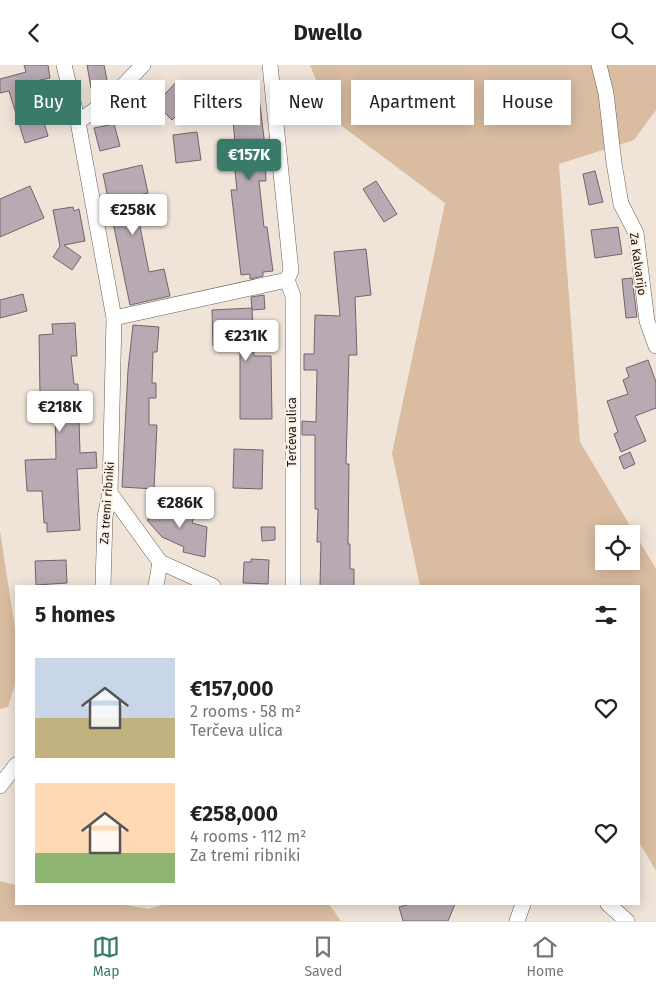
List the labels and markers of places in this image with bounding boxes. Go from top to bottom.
pin: €157K [214,139,284,181]
pin: €258K [98,193,168,236]
pin: €231K [211,319,281,362]
pin: €218K [25,391,95,433]
pin: €286K [145,487,215,529]

